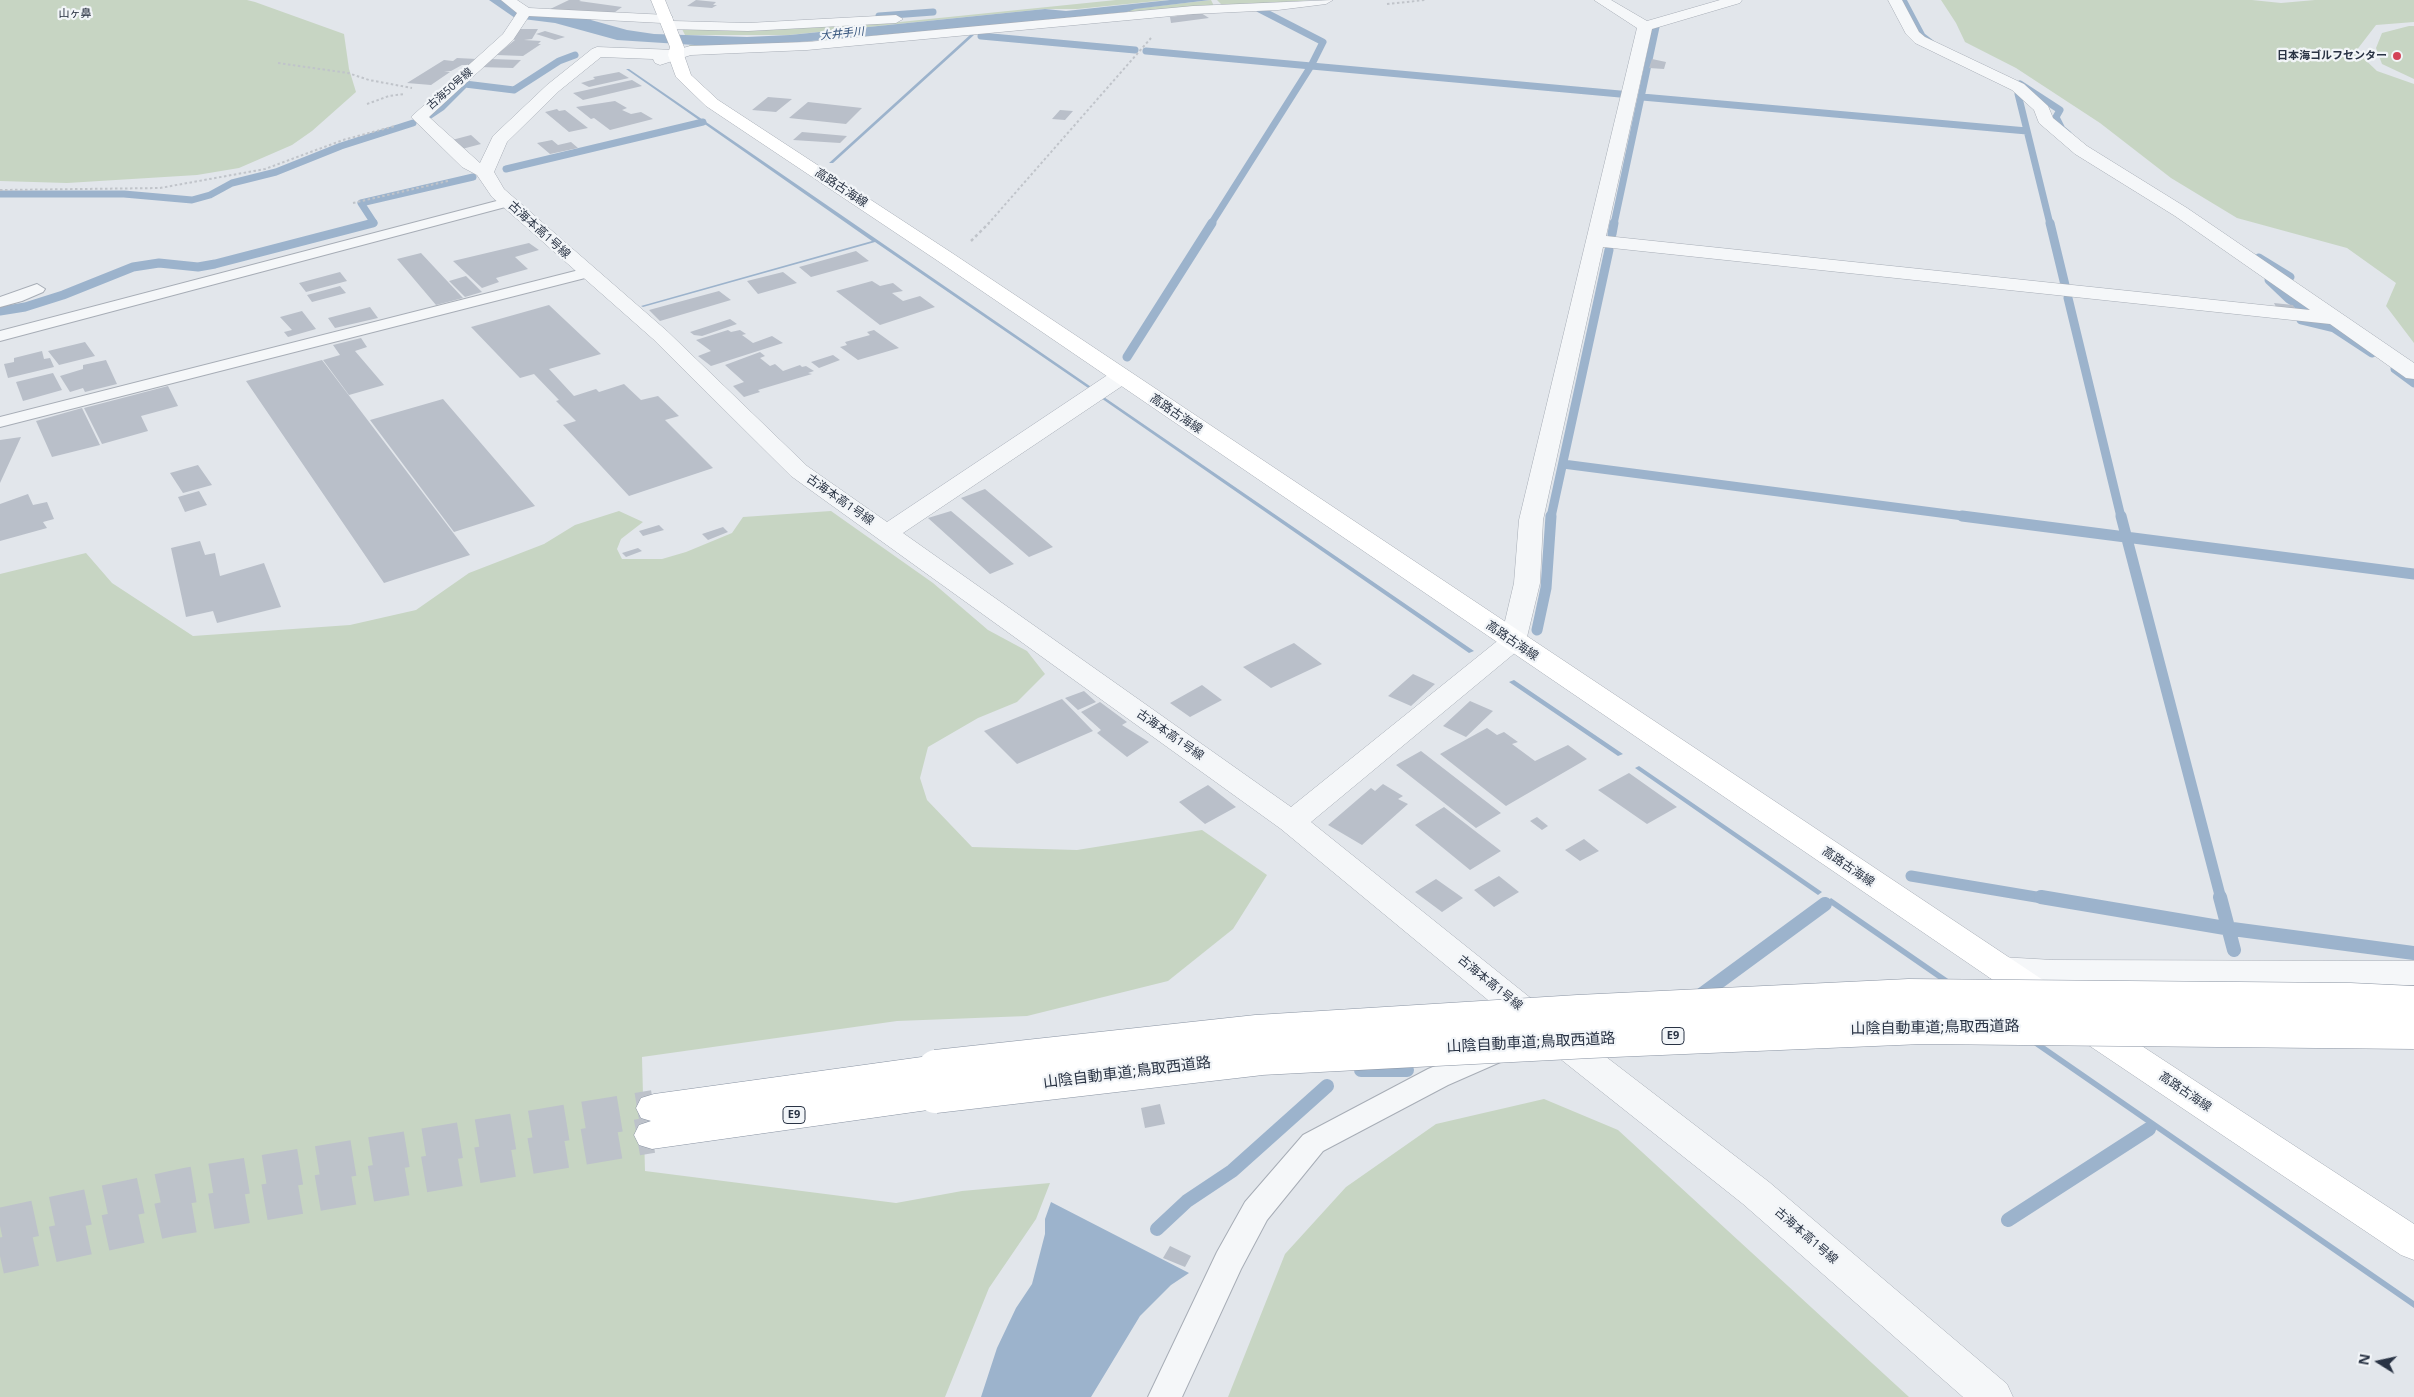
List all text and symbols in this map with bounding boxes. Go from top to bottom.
district label: 山ヶ鼻 [59,7,91,21]
water label: 大井手川 [819,25,865,43]
place label: 日本海ゴルフセンター [2277,49,2387,63]
marker: 日本海ゴルフセンター [2391,50,2403,62]
street label: 古海50号線 [424,65,476,113]
street label: 高路古海線 [812,166,870,210]
street label: 古海本高1号線 [505,198,573,262]
street label: 高路古海線 [1147,391,1205,437]
street label: 古海本高1号線 [804,471,876,529]
street label: 高路古海線 [1483,618,1541,664]
street label: 古海本高1号線 [1134,706,1206,764]
street label: 高路古海線 [1819,844,1877,890]
street label: 古海本高1号線 [1455,953,1525,1013]
street label: 山陰自動車道;鳥取西道路 [1850,1018,2020,1038]
road number: E9 [1662,1028,1684,1044]
street label: 山陰自動車道;鳥取西道路 [1446,1030,1616,1056]
street label: 山陰自動車道;鳥取西道路 [1042,1054,1212,1092]
street label: 高路古海線 [2156,1069,2214,1115]
road number: E9 [783,1106,805,1124]
street label: 古海本高1号線 [1772,1205,1840,1267]
north arrow [2354,1337,2404,1387]
text: N [2353,1352,2374,1367]

